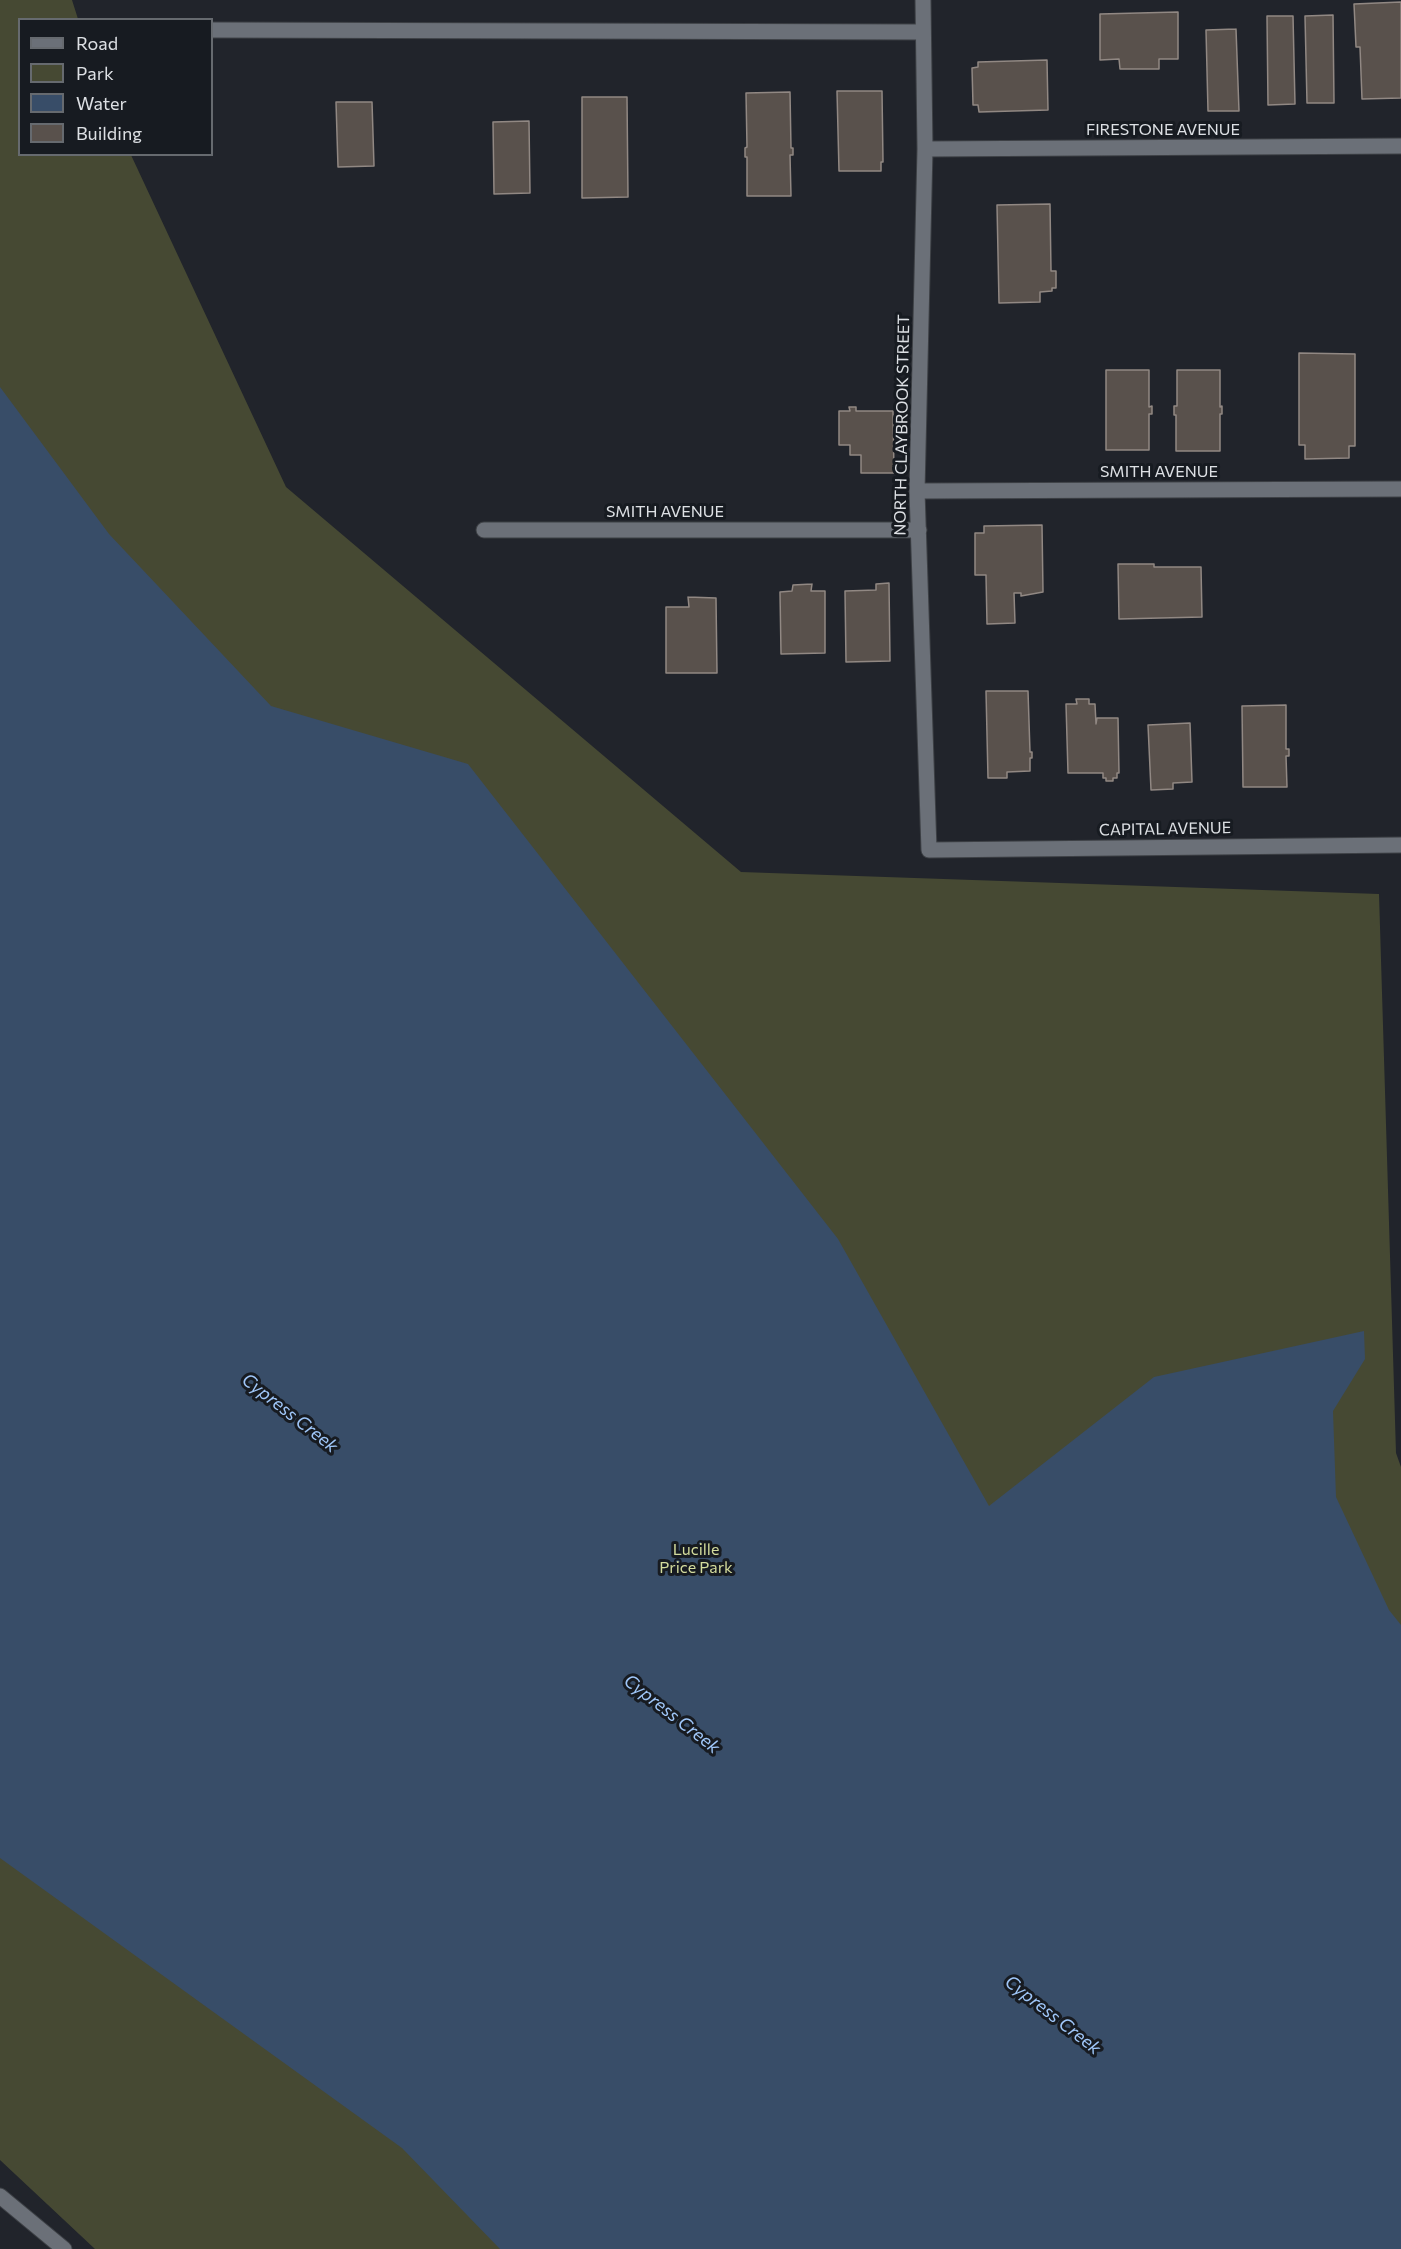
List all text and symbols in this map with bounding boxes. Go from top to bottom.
legend [18,18,213,156]
text: Road [76,32,118,54]
text: Park [76,62,114,84]
text: Water [76,92,127,114]
street label: FIRESTONE AVENUE [1086,120,1240,140]
text: Building [76,122,142,144]
street label: NORTH CLAYBROOK STREET [890,314,914,536]
street label: SMITH AVENUE [1100,462,1218,482]
street label: SMITH AVENUE [606,502,724,522]
street label: CAPITAL AVENUE [1099,818,1231,840]
water label: Cypress Creek [238,1369,342,1457]
park label: Lucille Price Park [659,1540,733,1578]
water label: Cypress Creek [620,1670,724,1758]
water label: Cypress Creek [1001,1971,1105,2059]

